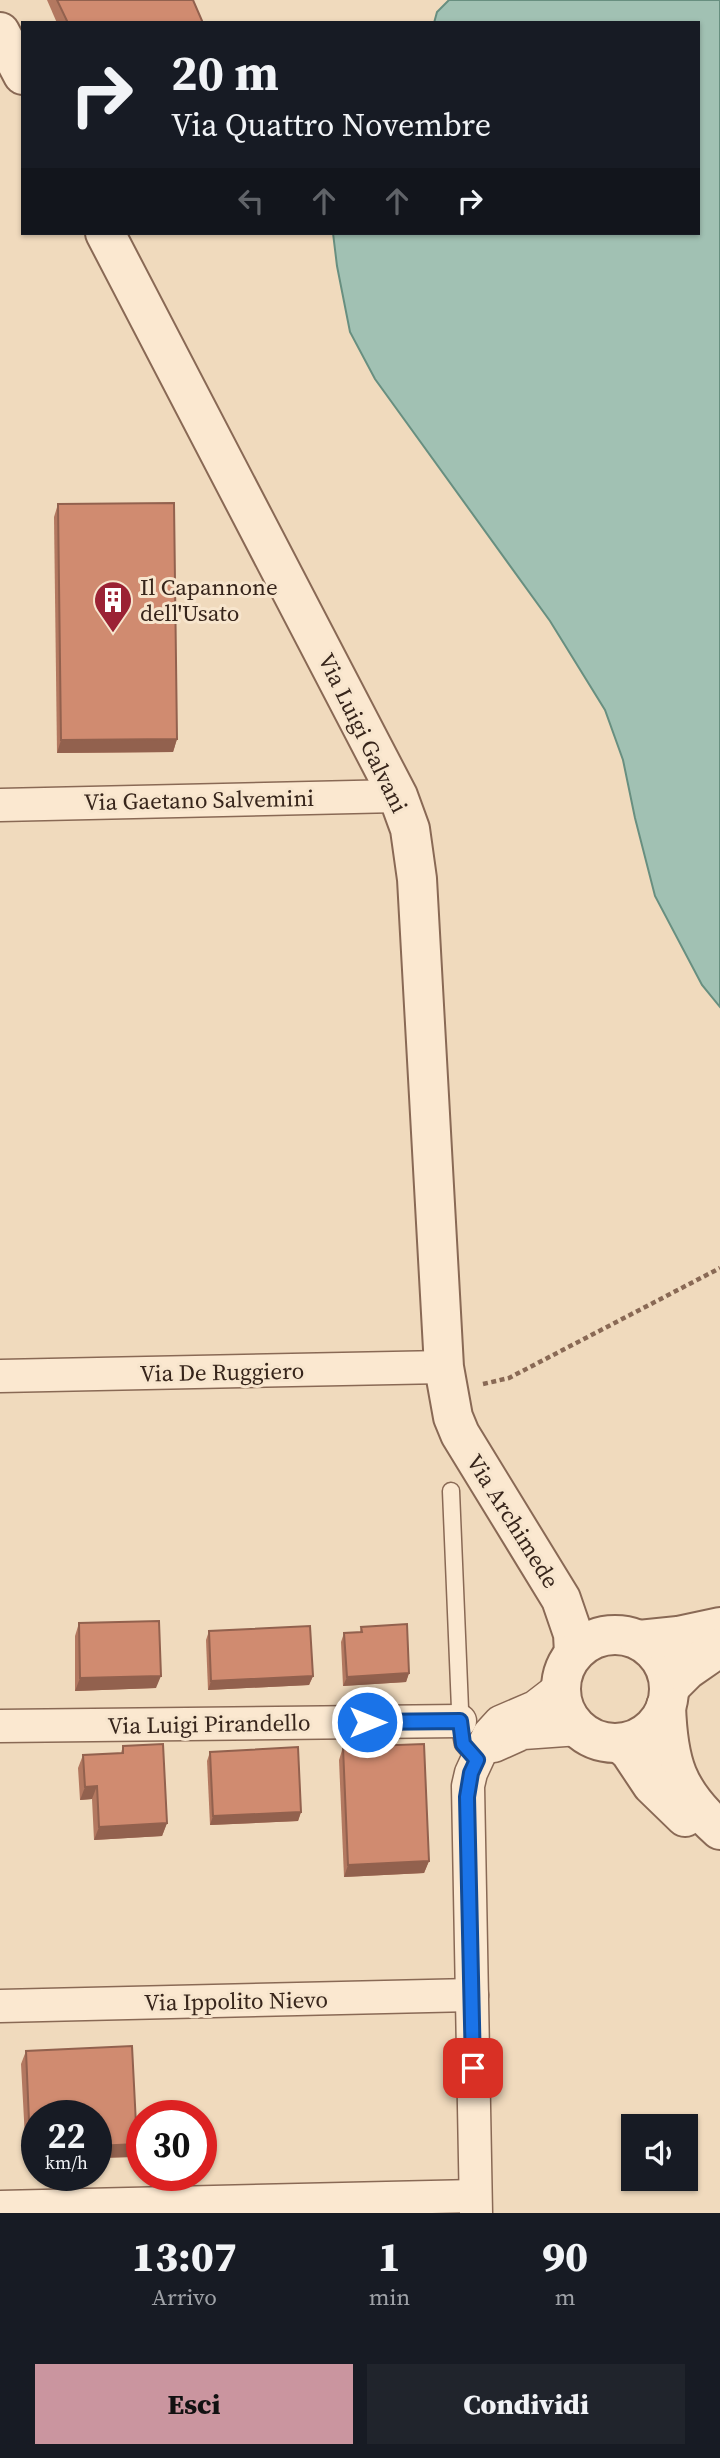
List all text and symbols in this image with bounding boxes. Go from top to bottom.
text: 20 m [171,39,279,106]
icon: right [56,49,147,140]
text: Via Quattro Novembre [171,103,491,147]
icon: left [232,182,270,220]
icon: ahead [305,182,343,220]
icon: ahead [378,182,416,220]
icon: right [451,182,489,220]
place label: Il Capannone dell'Usato [140,571,278,629]
building icon: Il Capannone dell'Usato [92,579,134,634]
street label: Via Luigi Galvani [310,648,416,818]
street label: Via Gaetano Salvemini [84,782,315,818]
street label: Via De Ruggiero [140,1355,304,1389]
street label: Via Archimede [459,1448,567,1594]
position arrow [330,1685,404,1759]
street label: Via Luigi Pirandello [107,1706,311,1742]
street label: Via Ippolito Nievo [144,1983,328,2019]
pin [443,2038,503,2098]
icon: arrive [454,2049,492,2087]
speed limit sign: 30 [126,2100,217,2191]
text: 22 [48,2112,85,2160]
map controls [621,2114,698,2191]
button: sound [621,2114,698,2191]
text: km/h [45,2150,88,2175]
text: 13:07 [132,2227,237,2285]
text: 1 [378,2227,401,2285]
text: 90 [542,2227,588,2285]
text: Arrivo [152,2281,217,2313]
text: min [369,2281,410,2313]
text: m [555,2281,575,2313]
button: Esci [35,2364,353,2444]
button: Condividi [367,2364,685,2444]

